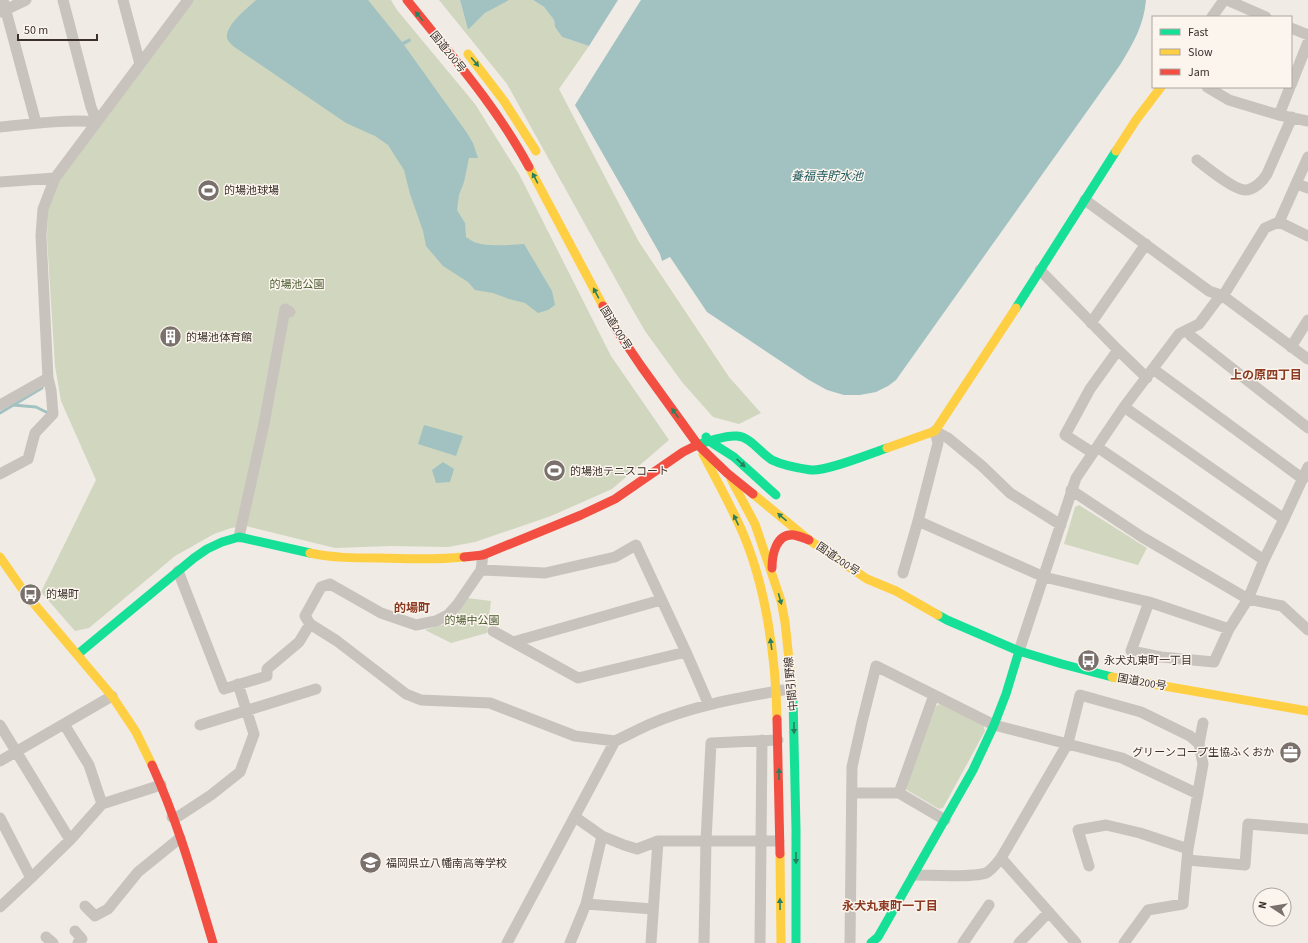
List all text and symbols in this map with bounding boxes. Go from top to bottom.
one-way arrow [414,11,423,21]
scale bar [18,16,97,42]
legend [1152,16,1292,88]
text: 50 m [24,22,48,39]
text: Fast [1188,24,1208,41]
street label: 国道200号 [427,28,469,76]
text: Slow [1188,44,1213,61]
one-way arrow [470,57,479,68]
text: Jam [1188,64,1210,81]
water label: 養福寺貯水池 [791,168,864,185]
one-way arrow [532,173,538,184]
sports icon: 的場池球場 [196,177,222,203]
place label: 的場池球場 [224,183,279,198]
park label: 的場池公園 [270,277,325,292]
one-way arrow [593,287,599,299]
street label: 国道200号 [597,303,635,353]
building icon: 的場池体育館 [158,324,184,350]
place label: 的場池体育館 [186,330,252,345]
district label: 上の原四丁目 [1230,367,1302,384]
one-way arrow [671,408,679,418]
sports icon: 的場池テニスコート [542,458,568,484]
one-way arrow [736,458,745,467]
place label: 的場池テニスコート [570,464,669,479]
one-way arrow [776,513,787,522]
one-way arrow [733,514,739,525]
street label: 国道200号 [813,539,863,579]
bus stop icon: 的場町 [17,581,43,607]
place label: 的場町 [46,587,79,602]
one-way arrow [777,593,783,605]
district label: 的場町 [394,600,430,617]
park label: 的場中公園 [445,613,500,628]
one-way arrow [768,638,774,651]
bus stop icon: 永犬丸東町一丁目 [1076,647,1102,673]
place label: 永犬丸東町一丁目 [1104,653,1192,668]
street label: 中間引野線 [781,656,801,712]
street label: 国道200号 [1116,670,1168,694]
one-way arrow [791,722,797,735]
office icon: グリーンコープ生協ふくおか [1277,739,1303,765]
place label: グリーンコープ生協ふくおか [1132,745,1274,760]
one-way arrow [776,767,782,780]
school or university icon: 福岡県立八幡南高等学校 [358,850,384,876]
one-way arrow [793,852,799,865]
place label: 福岡県立八幡南高等学校 [386,856,507,871]
north arrow [1252,887,1292,927]
one-way arrow [777,897,783,910]
district label: 永犬丸東町一丁目 [842,898,938,915]
text: N [1255,900,1271,910]

